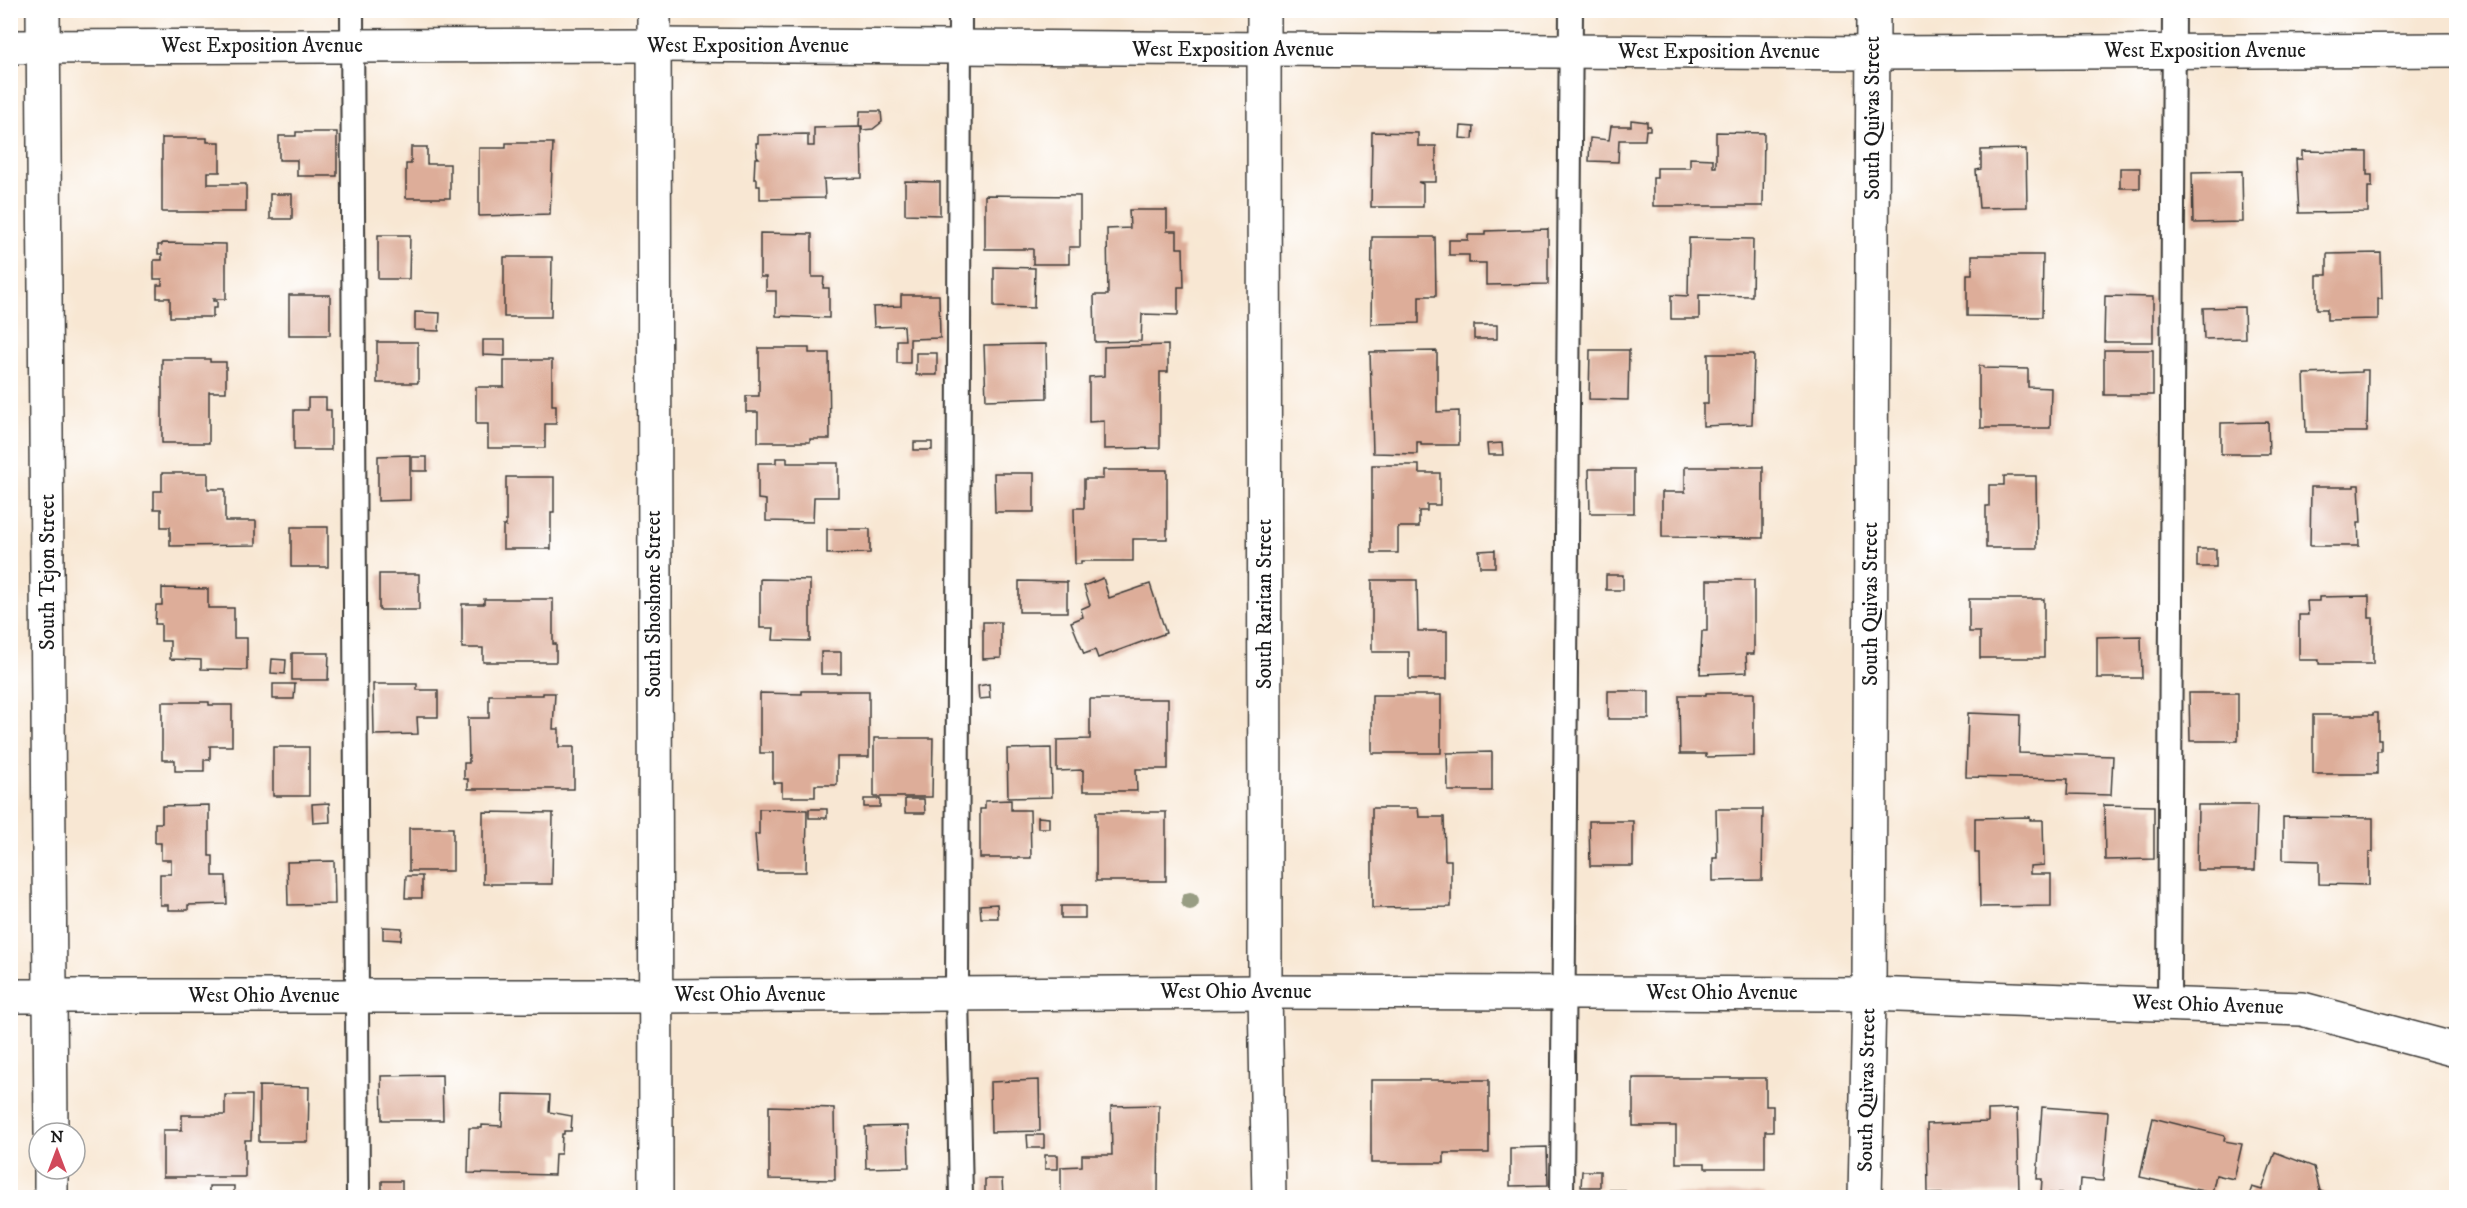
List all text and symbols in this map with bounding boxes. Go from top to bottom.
street label: West Exposition Avenue [160,33,363,59]
street label: West Exposition Avenue [646,33,849,59]
street label: South Quivas Street [1860,36,1886,200]
street label: West Exposition Avenue [1131,37,1334,63]
street label: West Exposition Avenue [2103,38,2306,64]
street label: West Exposition Avenue [1617,39,1820,65]
street label: South Tejon Street [35,493,61,650]
street label: South Shoshone Street [641,510,667,698]
street label: South Raritan Street [1252,519,1278,689]
street label: South Quivas Street [1858,522,1884,686]
street label: West Ohio Avenue [1159,979,1312,1005]
street label: West Ohio Avenue [1645,980,1798,1006]
street label: West Ohio Avenue [673,982,826,1008]
street label: West Ohio Avenue [187,983,340,1009]
street label: West Ohio Avenue [2131,989,2285,1021]
street label: South Quivas Street [1853,1007,1881,1172]
north arrow [27,1121,87,1181]
text: N [50,1127,64,1147]

